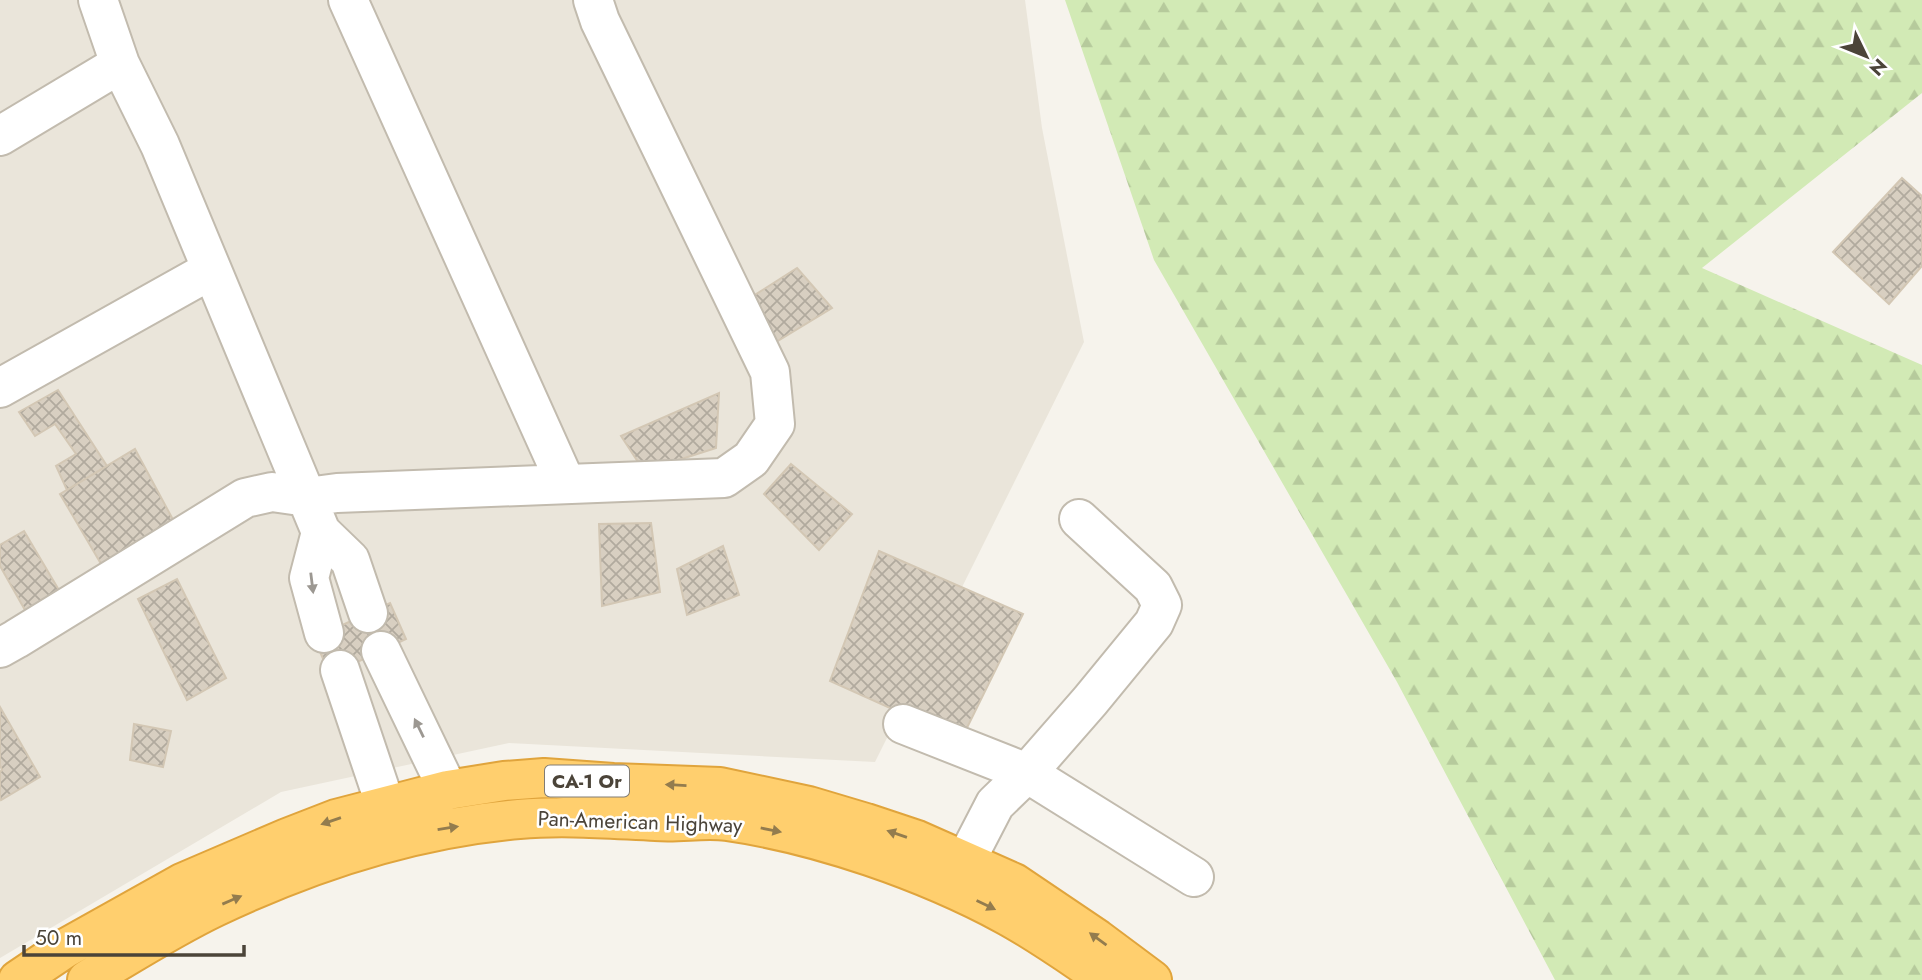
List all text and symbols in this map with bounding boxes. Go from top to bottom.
north arrow [1831,21,1901,91]
text: N [1863,53,1893,82]
one-way arrow [307,572,318,594]
one-way arrow [413,718,425,738]
road number: CA-1 Or [545,766,629,796]
one-way arrow [665,779,687,790]
street label: Pan-American Highway [537,803,743,841]
one-way arrow [321,816,342,827]
one-way arrow [437,822,459,833]
one-way arrow [760,825,782,836]
one-way arrow [887,828,908,839]
one-way arrow [222,894,243,905]
one-way arrow [976,900,996,911]
scale bar [24,914,245,958]
text: 50 m [35,923,82,953]
one-way arrow [1089,932,1107,946]

